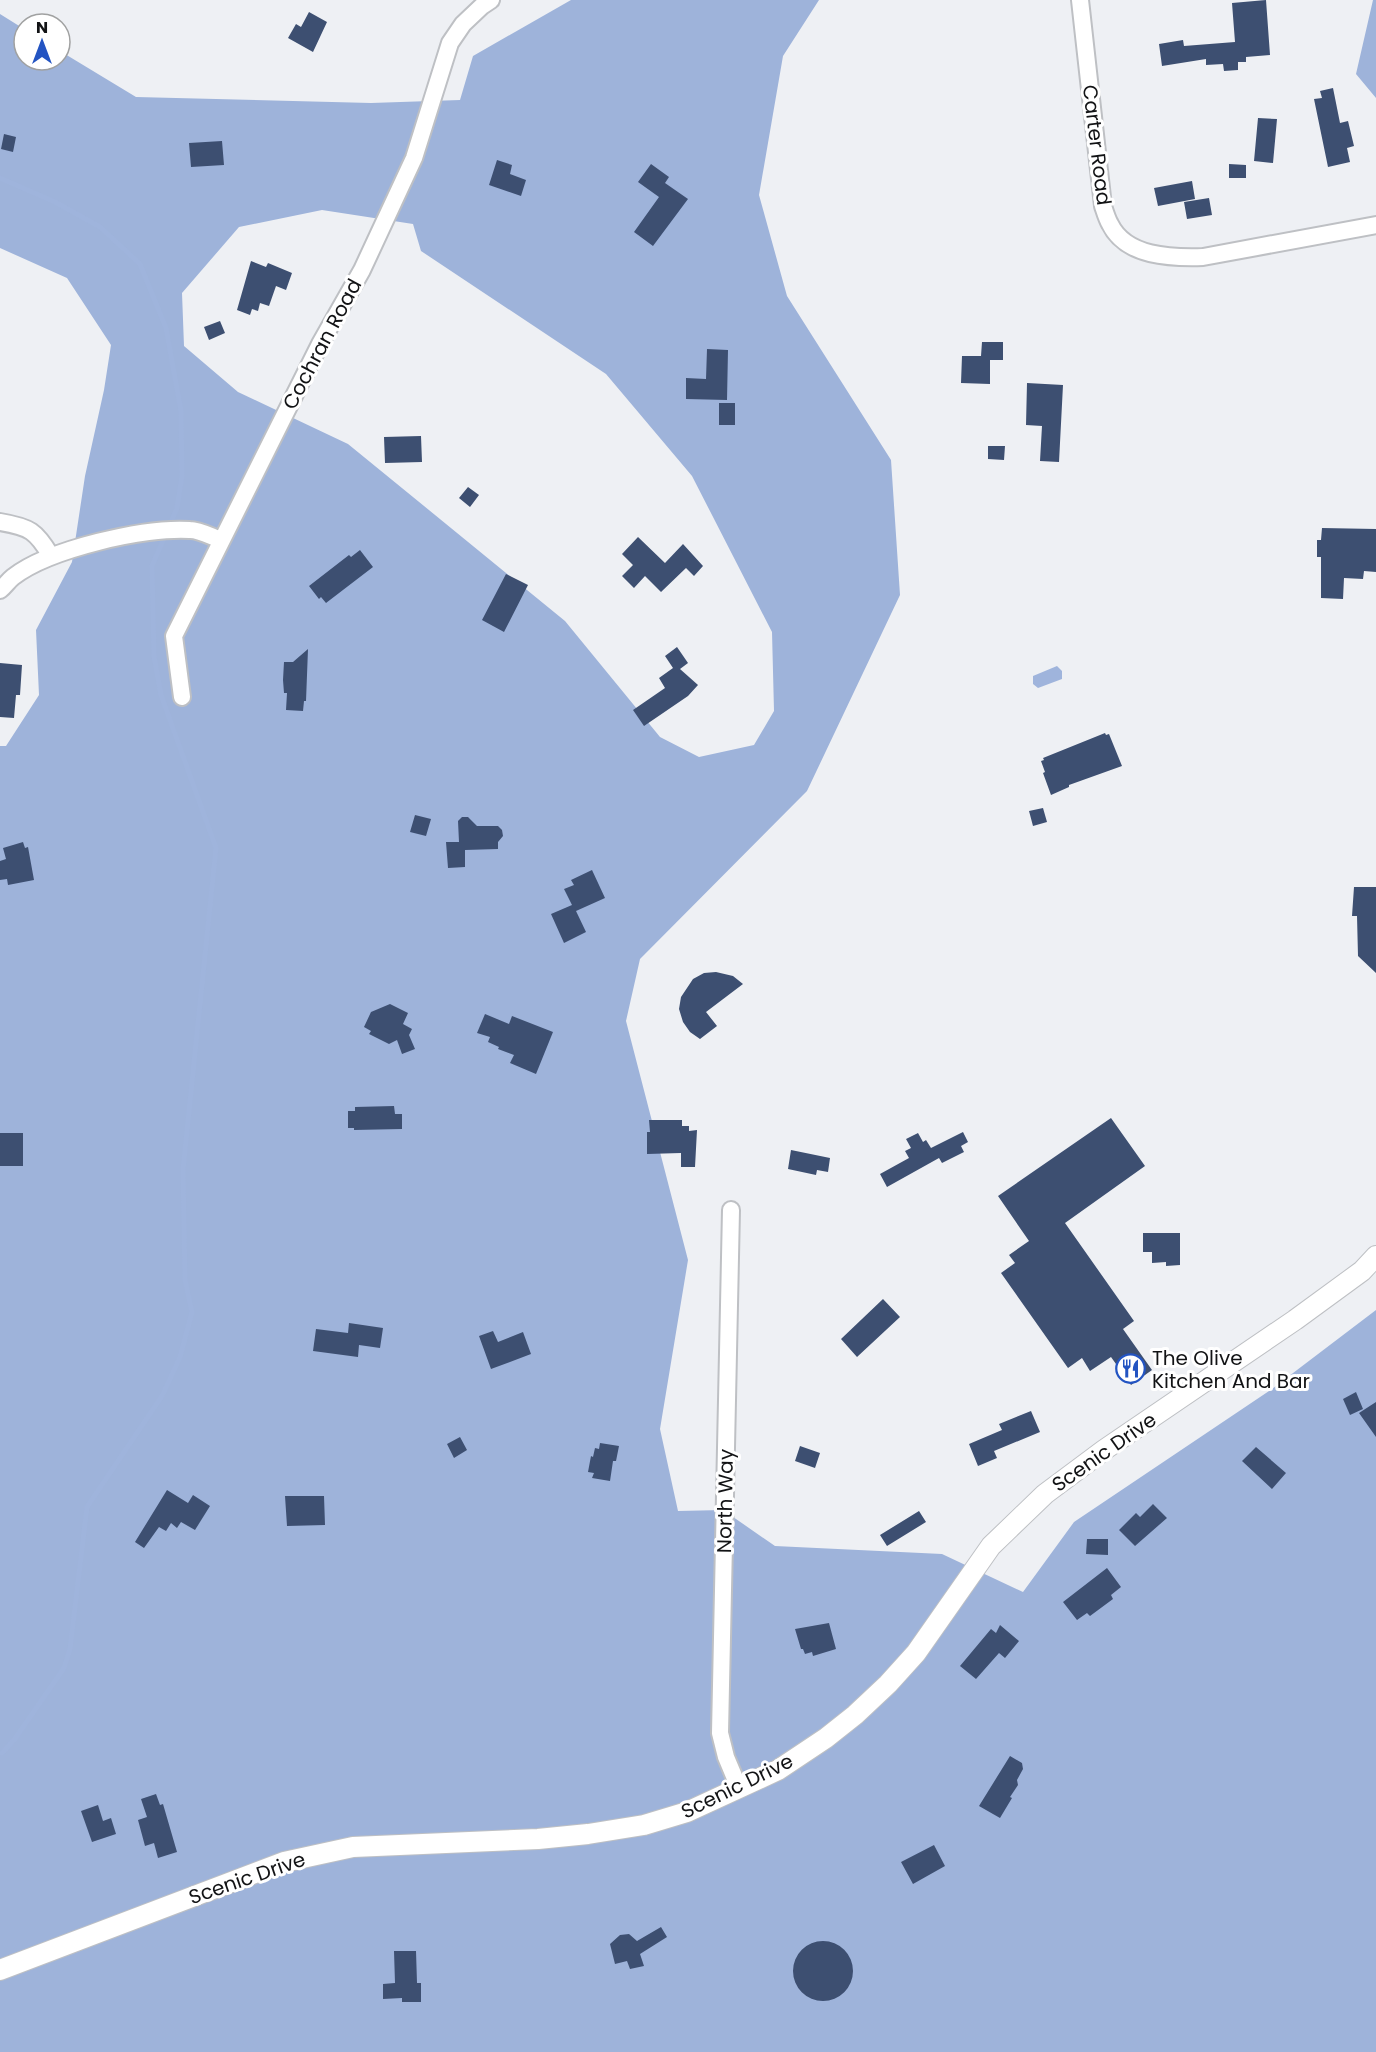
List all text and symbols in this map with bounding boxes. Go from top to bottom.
north arrow [12,12,72,72]
text: N [36,16,48,39]
street label: Carter Road [1076,83,1118,207]
street label: Cochran Road [276,274,368,414]
place label: The Olive Kitchen And Bar [1152,1344,1310,1395]
restaurant icon: The Olive Kitchen And Bar [1115,1353,1147,1385]
street label: Scenic Drive [1046,1406,1162,1498]
street label: North Way [710,1449,740,1553]
street label: Scenic Drive [676,1747,798,1825]
street label: Scenic Drive [185,1845,309,1911]

